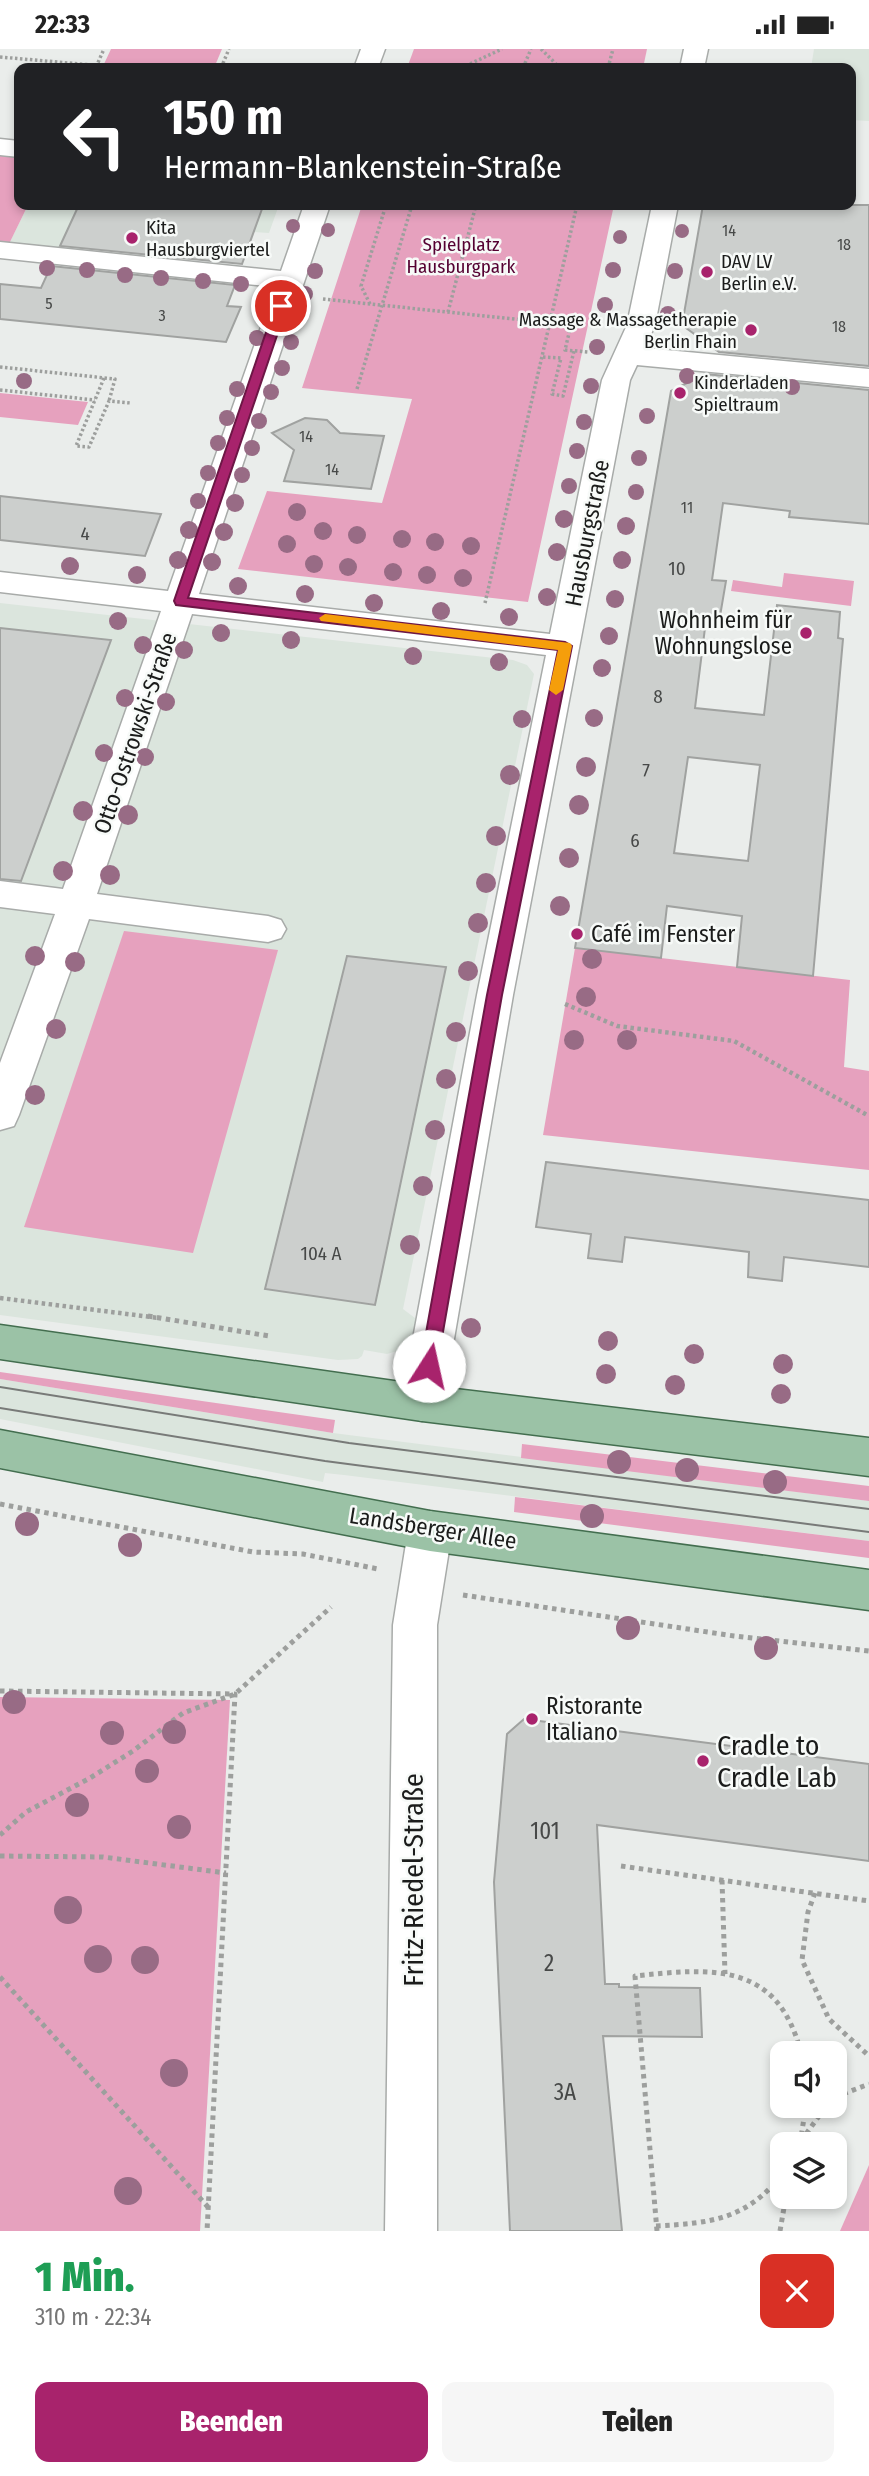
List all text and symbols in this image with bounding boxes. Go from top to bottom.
text: 22:33 [35,9,90,40]
text: 150 m [164,88,283,147]
icon: left [49,91,140,182]
text: Hermann-Blankenstein-Straße [164,148,562,186]
place label: Kita Hausburgviertel [146,216,270,261]
house number: 14 [722,221,736,240]
marker: Kita Hausburgviertel [124,230,140,246]
park label: Spielplatz Hausburgpark [407,233,516,278]
house number: 18 [837,235,851,254]
place label: DAV LV Berlin e.V. [721,250,797,295]
marker: DAV LV Berlin e.V. [699,264,715,280]
pin [251,276,311,336]
icon: arrive [262,287,300,325]
house number: 5 [45,294,53,313]
house number: 3 [158,306,166,325]
place label: Massage & Massagetherapie Berlin Fhain [519,308,737,353]
house number: 18 [832,317,846,336]
marker: Massage & Massagetherapie Berlin Fhain [743,322,759,338]
place label: Kinderladen Spieltraum [694,371,789,416]
marker: Kinderladen Spieltraum [672,385,688,401]
house number: 14 [299,427,313,446]
street label: Hausburgstraße [559,457,615,609]
house number: 14 [325,460,339,479]
house number: 11 [681,498,693,517]
house number: 4 [80,522,90,545]
house number: 10 [668,557,686,580]
place label: Wohnheim für Wohnungslose [655,606,792,660]
marker: Wohnheim für Wohnungslose [798,625,814,641]
street label: Otto-Ostrowski-Straße [87,629,183,837]
house number: 8 [653,685,663,708]
house number: 7 [642,759,650,782]
house number: 6 [630,829,640,852]
place label: Café im Fenster [591,920,735,948]
marker: Café im Fenster [569,926,585,942]
house number: 104 A [301,1242,341,1265]
position arrow [392,1329,466,1403]
street label: Landsberger Allee [347,1501,519,1555]
place label: Ristorante Italiano [546,1692,643,1746]
marker: Ristorante Italiano [524,1711,540,1727]
place label: Cradle to Cradle Lab [717,1729,837,1794]
marker: Cradle to Cradle Lab [695,1753,711,1769]
street label: Fritz-Riedel-Straße [397,1773,430,1987]
house number: 101 [530,1817,560,1845]
house number: 2 [544,1949,554,1977]
map controls [770,2041,847,2209]
button: sound [770,2041,847,2118]
house number: 3A [554,2078,576,2106]
button: layers [770,2132,847,2209]
text: 1 Min. [35,2252,135,2302]
button: close [760,2254,834,2328]
text: 310 m · 22:34 [35,2303,151,2331]
button: Beenden [35,2382,428,2462]
button: Teilen [442,2382,834,2462]

